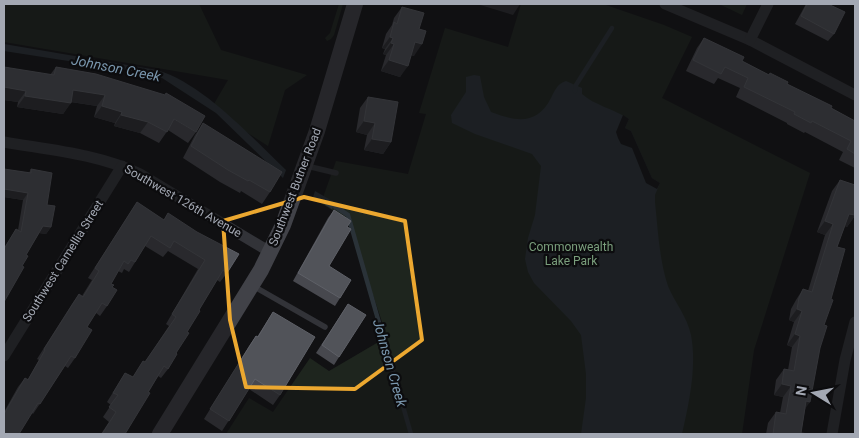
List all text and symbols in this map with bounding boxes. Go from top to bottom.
water label: Johnson Creek [70,52,163,85]
street label: Southwest Butner Road [266,126,324,248]
street label: Southwest 126th Avenue [122,162,244,240]
street label: Southwest Camellia Street [20,198,106,324]
park label: Commonwealth Lake Park [529,240,613,268]
water label: Johnson Creek [370,317,410,410]
north arrow [789,368,839,418]
text: N [792,384,810,397]

